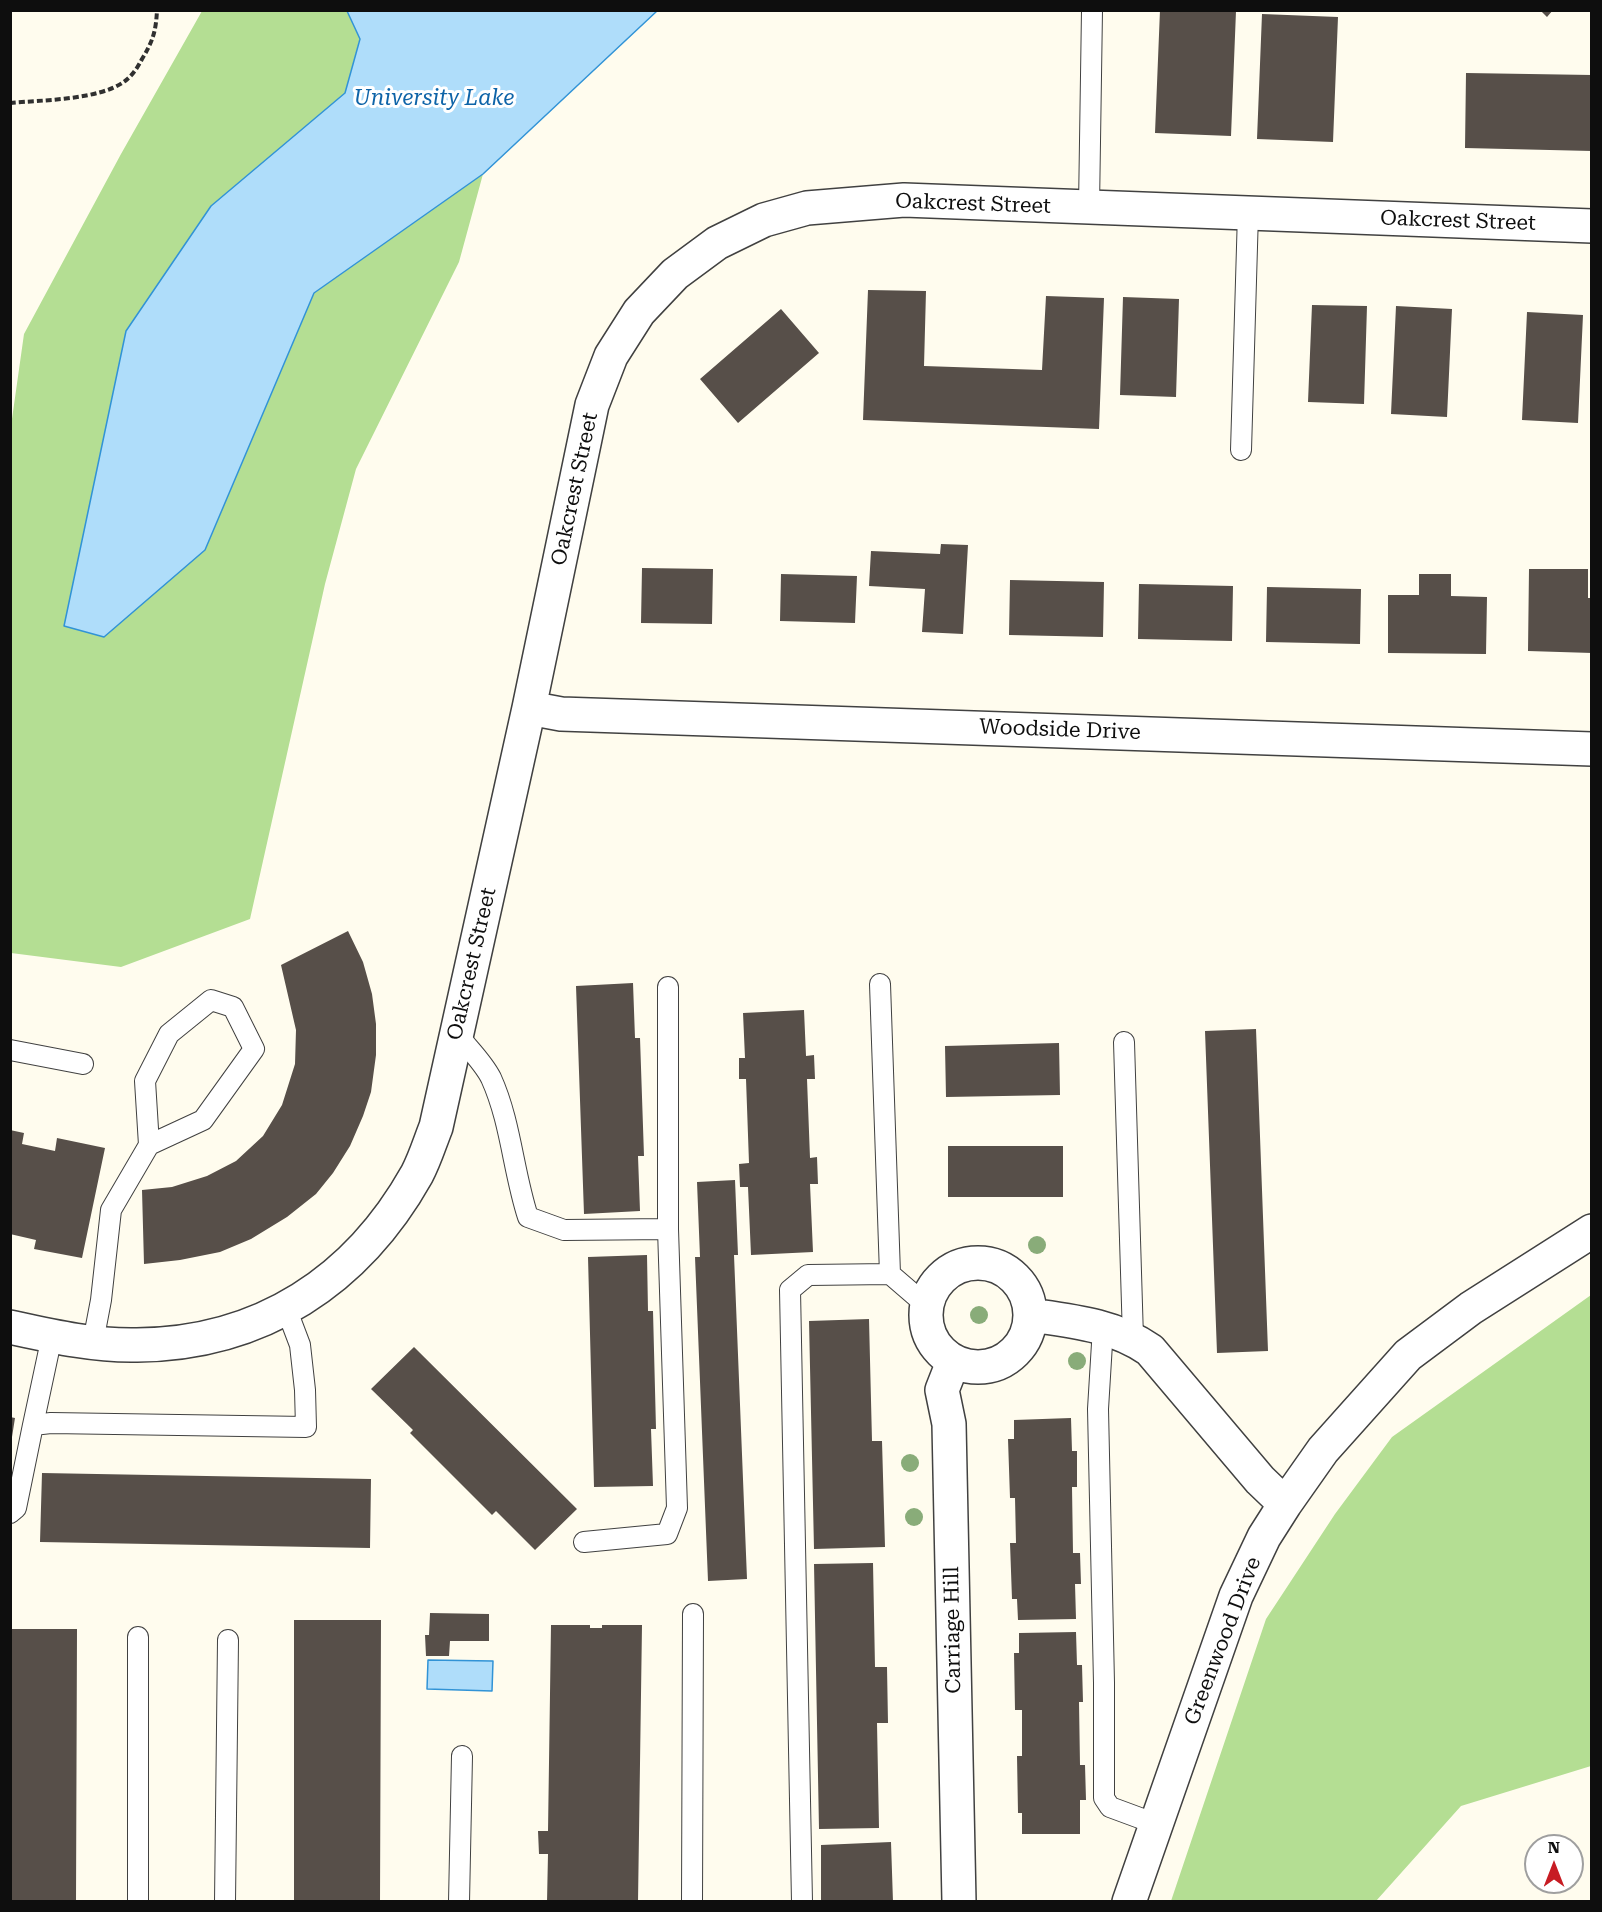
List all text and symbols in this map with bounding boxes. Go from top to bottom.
water label: University Lake [354,86,514,112]
street label: Oakcrest Street [895,189,1051,219]
street label: Oakcrest Street [1380,206,1536,236]
street label: Oakcrest Street [546,410,604,568]
street label: Woodside Drive [979,715,1141,745]
street label: Oakcrest Street [442,885,502,1043]
street label: Greenwood Drive [1179,1554,1267,1728]
street label: Carriage Hill [939,1566,967,1694]
north arrow [1524,1834,1584,1894]
text: N [1548,1838,1560,1857]

